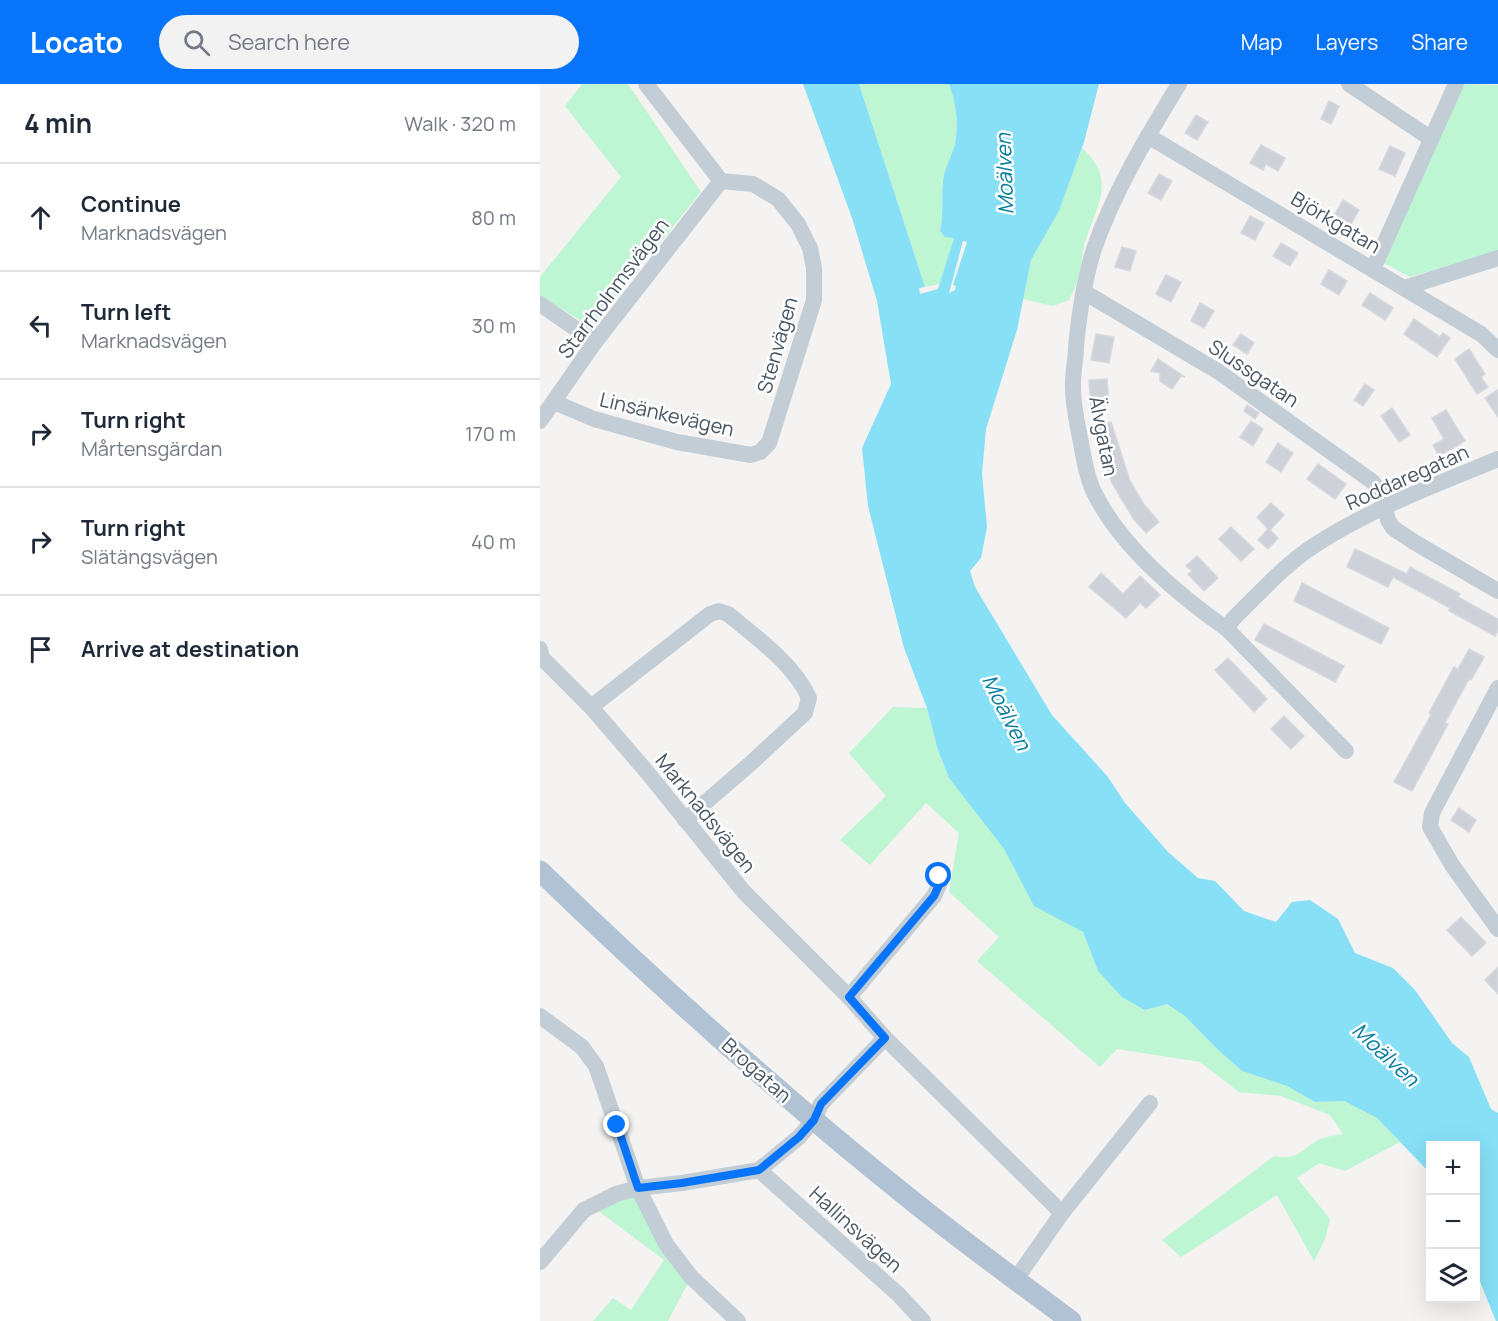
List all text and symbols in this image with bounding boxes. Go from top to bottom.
search box [159,15,579,69]
text: Locato [30,23,123,61]
icon: search [180,26,213,59]
text: Search here [228,27,350,57]
text: Map [1241,28,1282,56]
text: Layers [1315,28,1378,56]
text: Share [1411,28,1468,56]
text: 4 min [24,105,92,141]
text: Walk · 320 m [404,110,516,137]
water label: Moälven [989,131,1019,215]
street label: Björkgatan [1286,185,1386,259]
text: Continue [81,189,181,219]
icon: ahead [24,201,57,234]
text: 80 m [471,204,516,231]
street label: Starrholnmsvägen [551,212,675,364]
text: Marknadsvägen [81,219,227,246]
street label: Stenvägen [750,294,804,396]
text: Turn left [81,297,171,327]
icon: left [24,309,57,342]
text: 30 m [472,312,516,339]
text: Marknadsvägen [81,327,227,354]
street label: Slussgatan [1203,333,1305,413]
street label: Linsänkevägen [597,385,737,443]
street label: Älvgatan [1083,394,1125,478]
text: Turn right [81,405,186,435]
icon: right [24,417,57,450]
text: 170 m [465,420,516,447]
text: Mårtensgärdan [81,435,222,462]
street label: Roddaregatan [1341,438,1473,516]
text: Turn right [81,513,186,543]
icon: right [24,525,57,558]
text: 40 m [471,528,516,555]
text: Slätängsvägen [81,543,218,570]
icon: arrive [24,633,57,666]
text: Arrive at destination [81,634,299,664]
water label: Moälven [976,669,1039,756]
street label: Marknadsvägen [650,748,762,878]
route start [925,862,951,888]
water label: Moälven [1347,1016,1426,1093]
street label: Brogatan [716,1032,798,1108]
route end [603,1111,629,1137]
map controls [1426,1141,1480,1303]
button: + [1426,1141,1480,1195]
street label: Hallinsvägen [804,1180,908,1278]
button: − [1426,1195,1480,1249]
button: layers [1426,1249,1480,1303]

